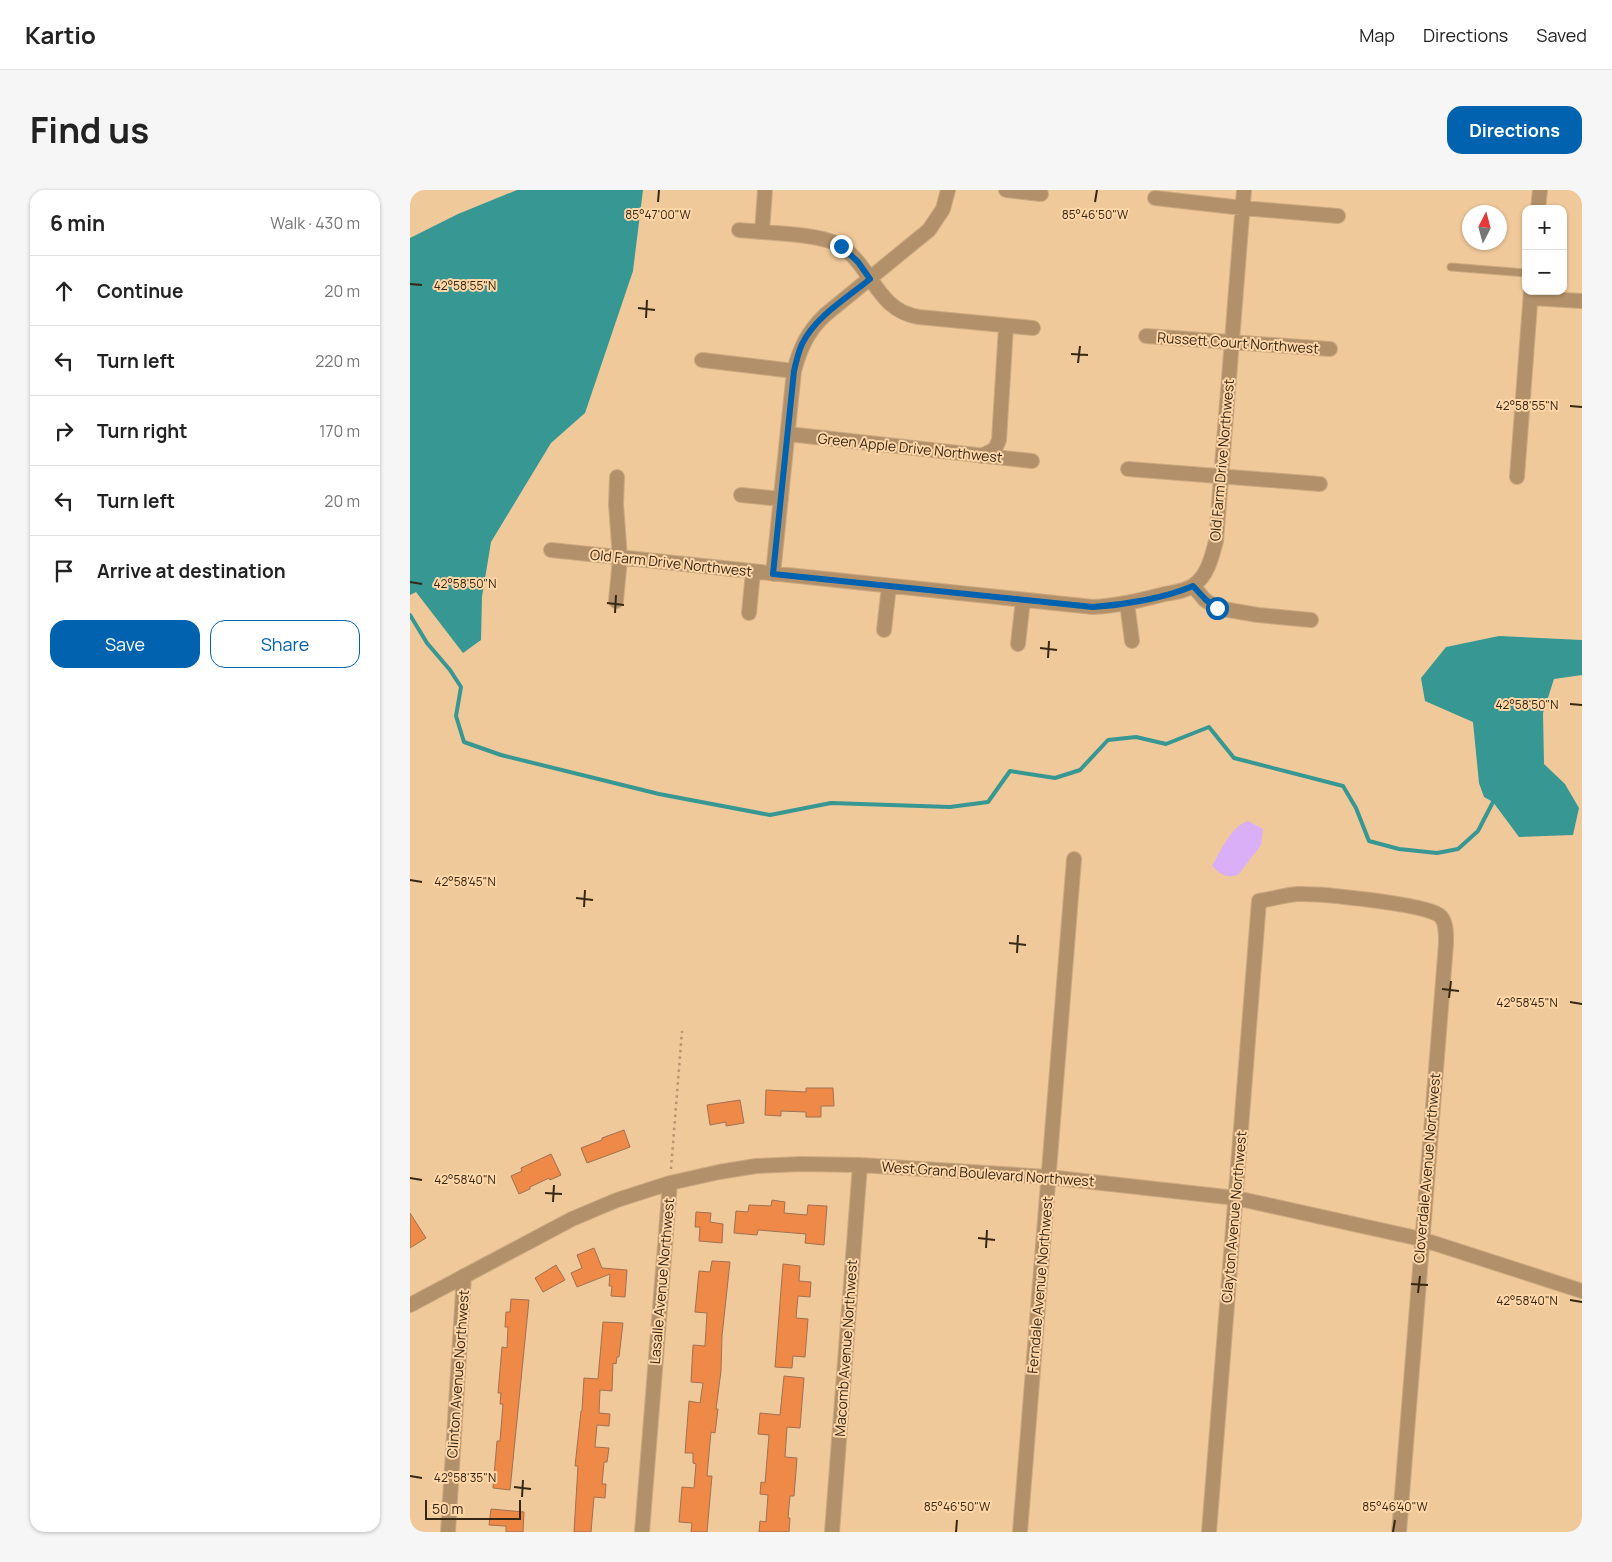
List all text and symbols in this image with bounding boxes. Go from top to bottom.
text: Kartio [25,18,96,51]
text: Map [1359,23,1395,47]
text: Directions [1423,23,1508,47]
text: Saved [1536,23,1587,47]
text: Find us [30,106,149,154]
button: Directions [1447,106,1582,154]
north arrow [1462,205,1507,250]
map controls [1522,205,1567,295]
button: + [1522,205,1567,250]
text: 85°47'00"W [625,206,692,223]
text: 85°46'50"W [1062,206,1129,223]
text: 6 min [50,209,105,237]
text: Walk · 430 m [270,212,360,234]
route end [830,235,853,258]
button: − [1522,250,1567,295]
icon: ahead [50,277,78,305]
text: 42°58'55"N [434,277,496,294]
text: Continue [97,278,183,304]
text: 20 m [324,280,360,302]
street label: Russett Court Northwest [1157,327,1320,358]
icon: left [50,347,78,375]
text: Turn left [97,348,175,374]
text: 220 m [315,350,360,372]
street label: Old Farm Drive Northwest [1205,378,1238,542]
text: 42°58'55"N [1496,397,1558,414]
icon: right [50,417,78,445]
text: Turn right [97,418,187,444]
text: 170 m [319,420,360,442]
street label: Green Apple Drive Northwest [817,428,1004,467]
icon: left [50,487,78,515]
text: Turn left [97,488,175,514]
text: 20 m [324,490,360,512]
street label: Old Farm Drive Northwest [589,545,753,580]
icon: arrive [50,557,78,585]
text: Arrive at destination [97,558,286,584]
text: 42°58'50"N [434,575,496,592]
route start [1206,597,1229,620]
button: Save [50,620,200,668]
button: Share [210,620,360,668]
text: 42°58'50"N [1496,696,1558,713]
text: 42°58'45"N [434,873,496,890]
text: 42°58'45"N [1496,994,1558,1011]
street label: Cloverdale Avenue Northwest [1409,1072,1444,1264]
street label: Clayton Avenue Northwest [1217,1130,1251,1304]
street label: West Grand Boulevard Northwest [881,1157,1095,1190]
text: 42°58'40"N [434,1171,496,1188]
street label: Ferndale Avenue Northwest [1022,1195,1057,1374]
street label: Lasalle Avenue Northwest [645,1197,678,1365]
street label: Macomb Avenue Northwest [830,1258,861,1437]
street label: Clinton Avenue Northwest [442,1289,473,1459]
text: 42°58'40"N [1496,1292,1558,1309]
text: 42°58'35"N [434,1469,496,1486]
scale bar [425,1497,521,1520]
text: 85°46'50"W [924,1498,991,1515]
text: 85°46'40"W [1362,1498,1428,1515]
text: 50 m [432,1499,463,1518]

